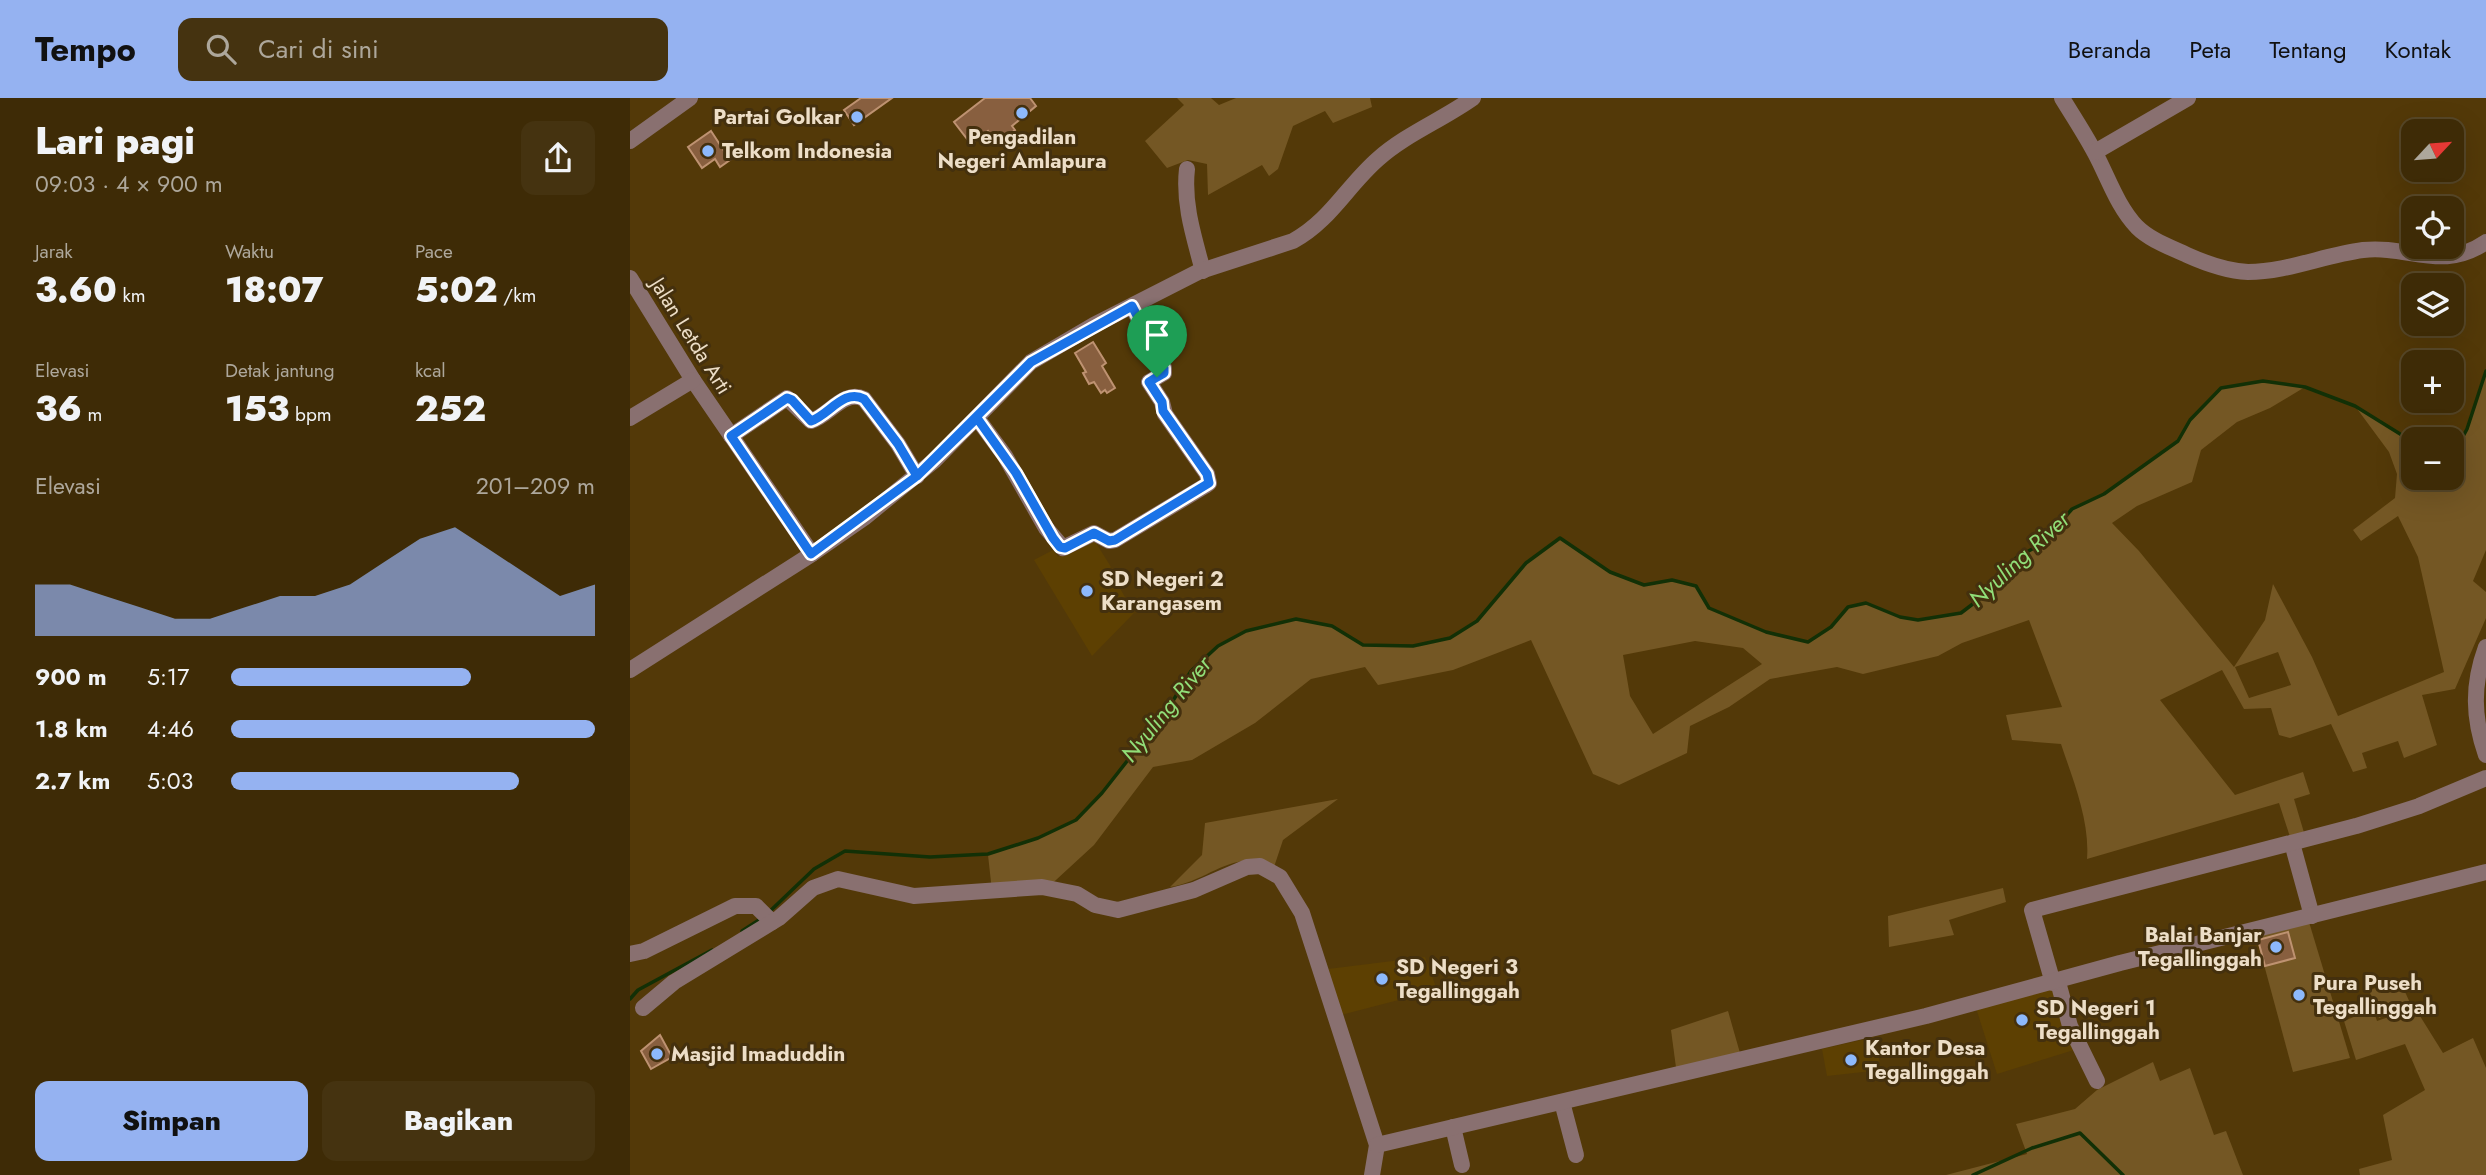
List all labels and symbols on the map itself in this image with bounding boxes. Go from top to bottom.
place label: Partai Golkar [713,102,843,132]
marker: Pengadilan Negeri Amlapura [1014,105,1030,121]
marker: Partai Golkar [849,109,865,125]
north arrow [2401,119,2464,182]
place label: Pengadilan Negeri Amlapura [938,122,1106,176]
place label: Telkom Indonesia [722,136,892,166]
marker: Telkom Indonesia [700,143,716,159]
street label: Jalan Letda Arti [642,269,739,400]
pin [1127,305,1187,377]
water label: Nyuling River [1961,502,2078,615]
place label: SD Negeri 2 Karangasem [1101,564,1224,618]
marker: SD Negeri 2 Karangasem [1079,583,1095,599]
water label: Nyuling River [1113,648,1220,769]
place label: Balai Banjar Tegallinggah [2138,920,2262,974]
marker: Balai Banjar Tegallinggah [2268,939,2284,955]
place label: SD Negeri 3 Tegallinggah [1396,952,1520,1006]
place label: Pura Puseh Tegallinggah [2313,968,2437,1022]
marker: SD Negeri 3 Tegallinggah [1374,971,1390,987]
marker: Pura Puseh Tegallinggah [2291,987,2307,1003]
place label: SD Negeri 1 Tegallinggah [2036,993,2160,1047]
marker: SD Negeri 1 Tegallinggah [2014,1012,2030,1028]
place label: Kantor Desa Tegallinggah [1865,1033,1989,1087]
place label: Masjid Imaduddin [671,1039,845,1069]
marker: Masjid Imaduddin [649,1046,665,1062]
marker: Kantor Desa Tegallinggah [1843,1052,1859,1068]

